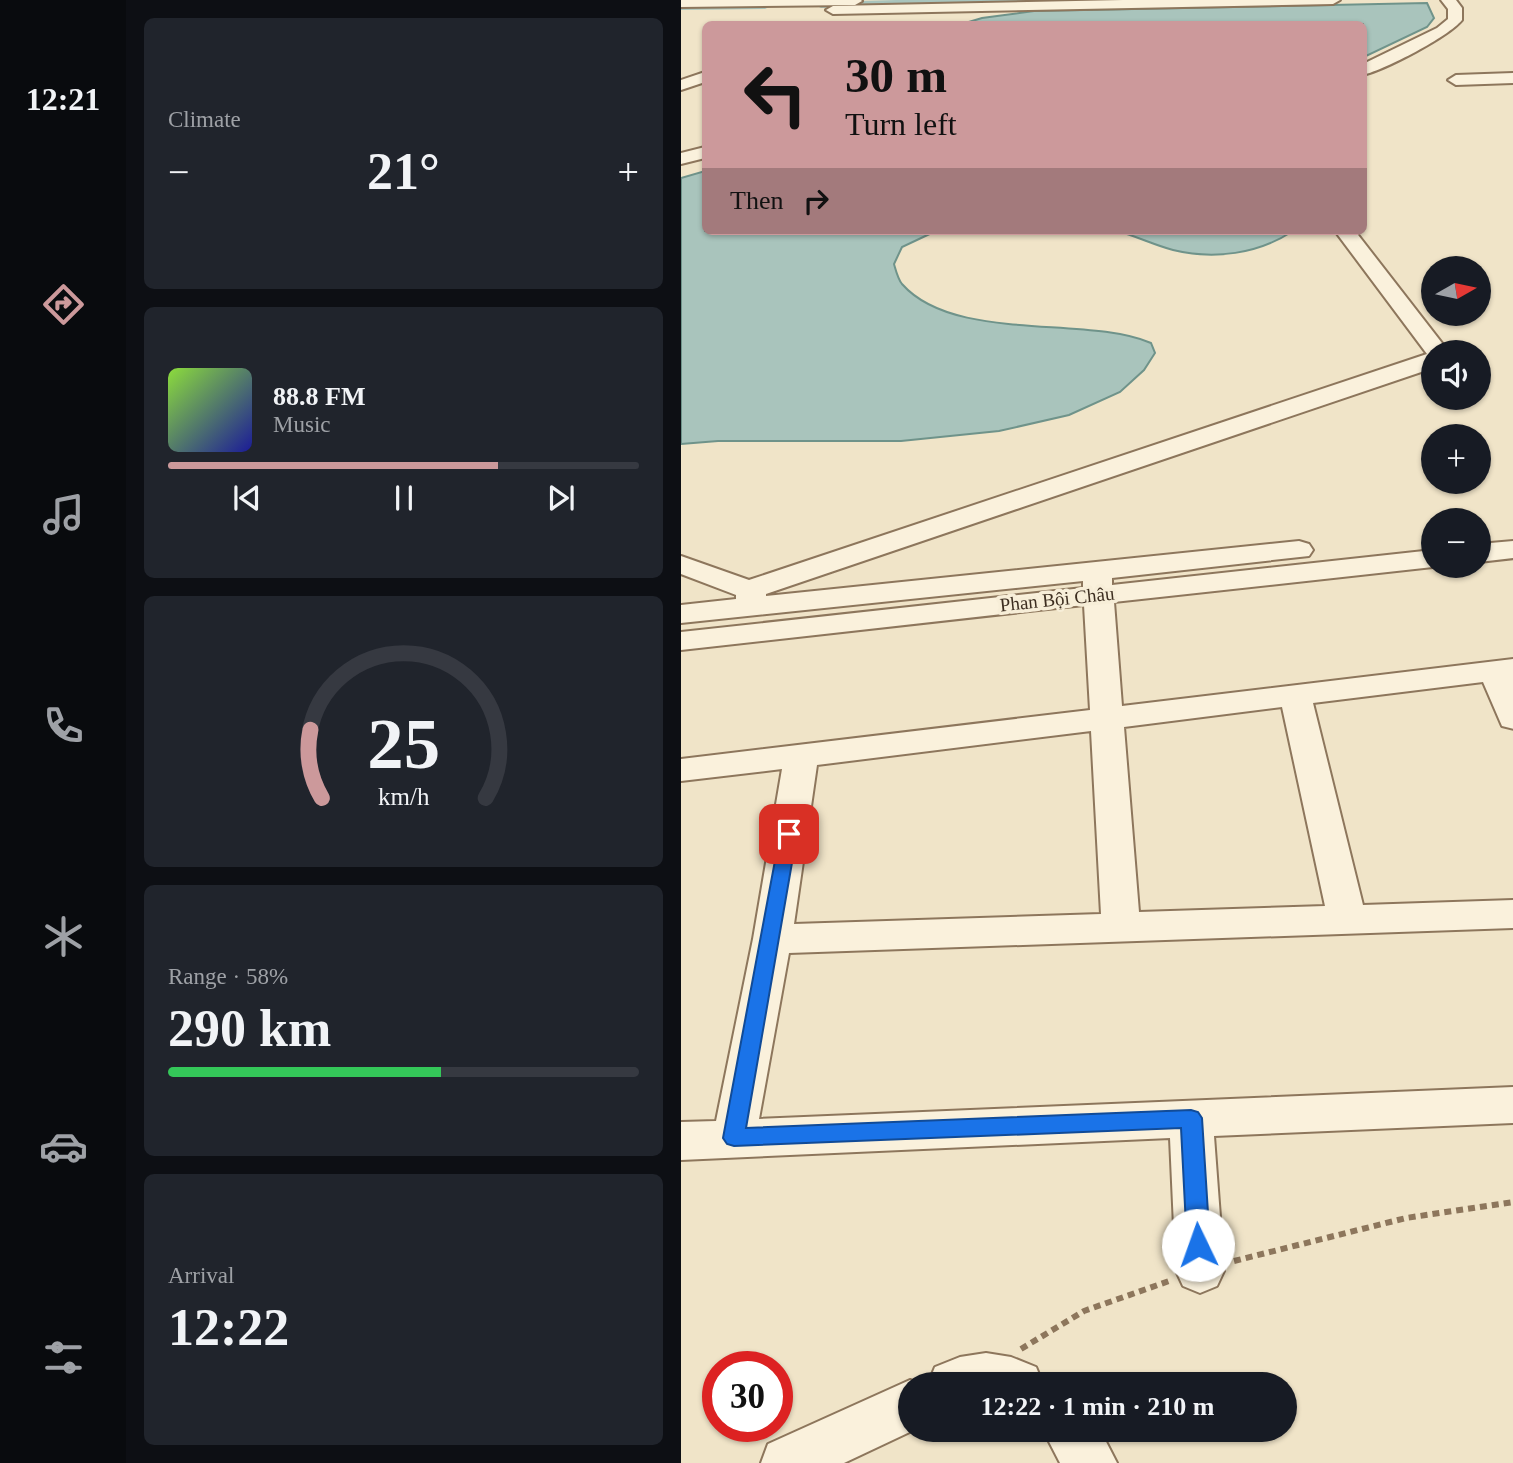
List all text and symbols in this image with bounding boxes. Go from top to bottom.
text: 30 m [845,48,947,103]
icon: left [730,49,821,140]
text: 12:21 [26,81,100,117]
text: Turn left [845,106,957,142]
text: Climate [168,107,241,132]
text: 21° [367,143,440,200]
text: − [168,151,189,193]
text: + [618,151,639,193]
icon: right [797,182,835,220]
text: Then [730,186,783,215]
north arrow [1421,256,1491,326]
map controls [1421,256,1491,578]
icon: directions [39,280,88,329]
button: sound [1421,340,1491,410]
text: 88.8 FM [273,382,365,411]
text: Music [273,412,331,437]
button: + [1421,424,1491,494]
icon: previous [228,479,266,517]
icon: pause [385,479,423,517]
icon: next [542,479,580,517]
icon: music [39,490,88,539]
button: − [1421,508,1491,578]
street label: Phan Bội Châu [999,582,1116,615]
icon: phone [39,701,88,750]
text: 25 [367,703,440,784]
text: km/h [378,782,430,809]
pin [759,804,819,864]
icon: arrive [770,815,808,853]
icon: climate [39,912,88,961]
text: Range · 58% [168,964,288,989]
text: 290 km [168,1000,331,1057]
icon: car [39,1122,88,1171]
position arrow [1161,1208,1235,1282]
text: Arrival [168,1263,234,1288]
text: 12:22 [168,1299,289,1356]
icon: filters [39,1333,88,1382]
speed limit sign: 30 [702,1351,793,1442]
text: 12:22 · 1 min · 210 m [981,1392,1215,1421]

